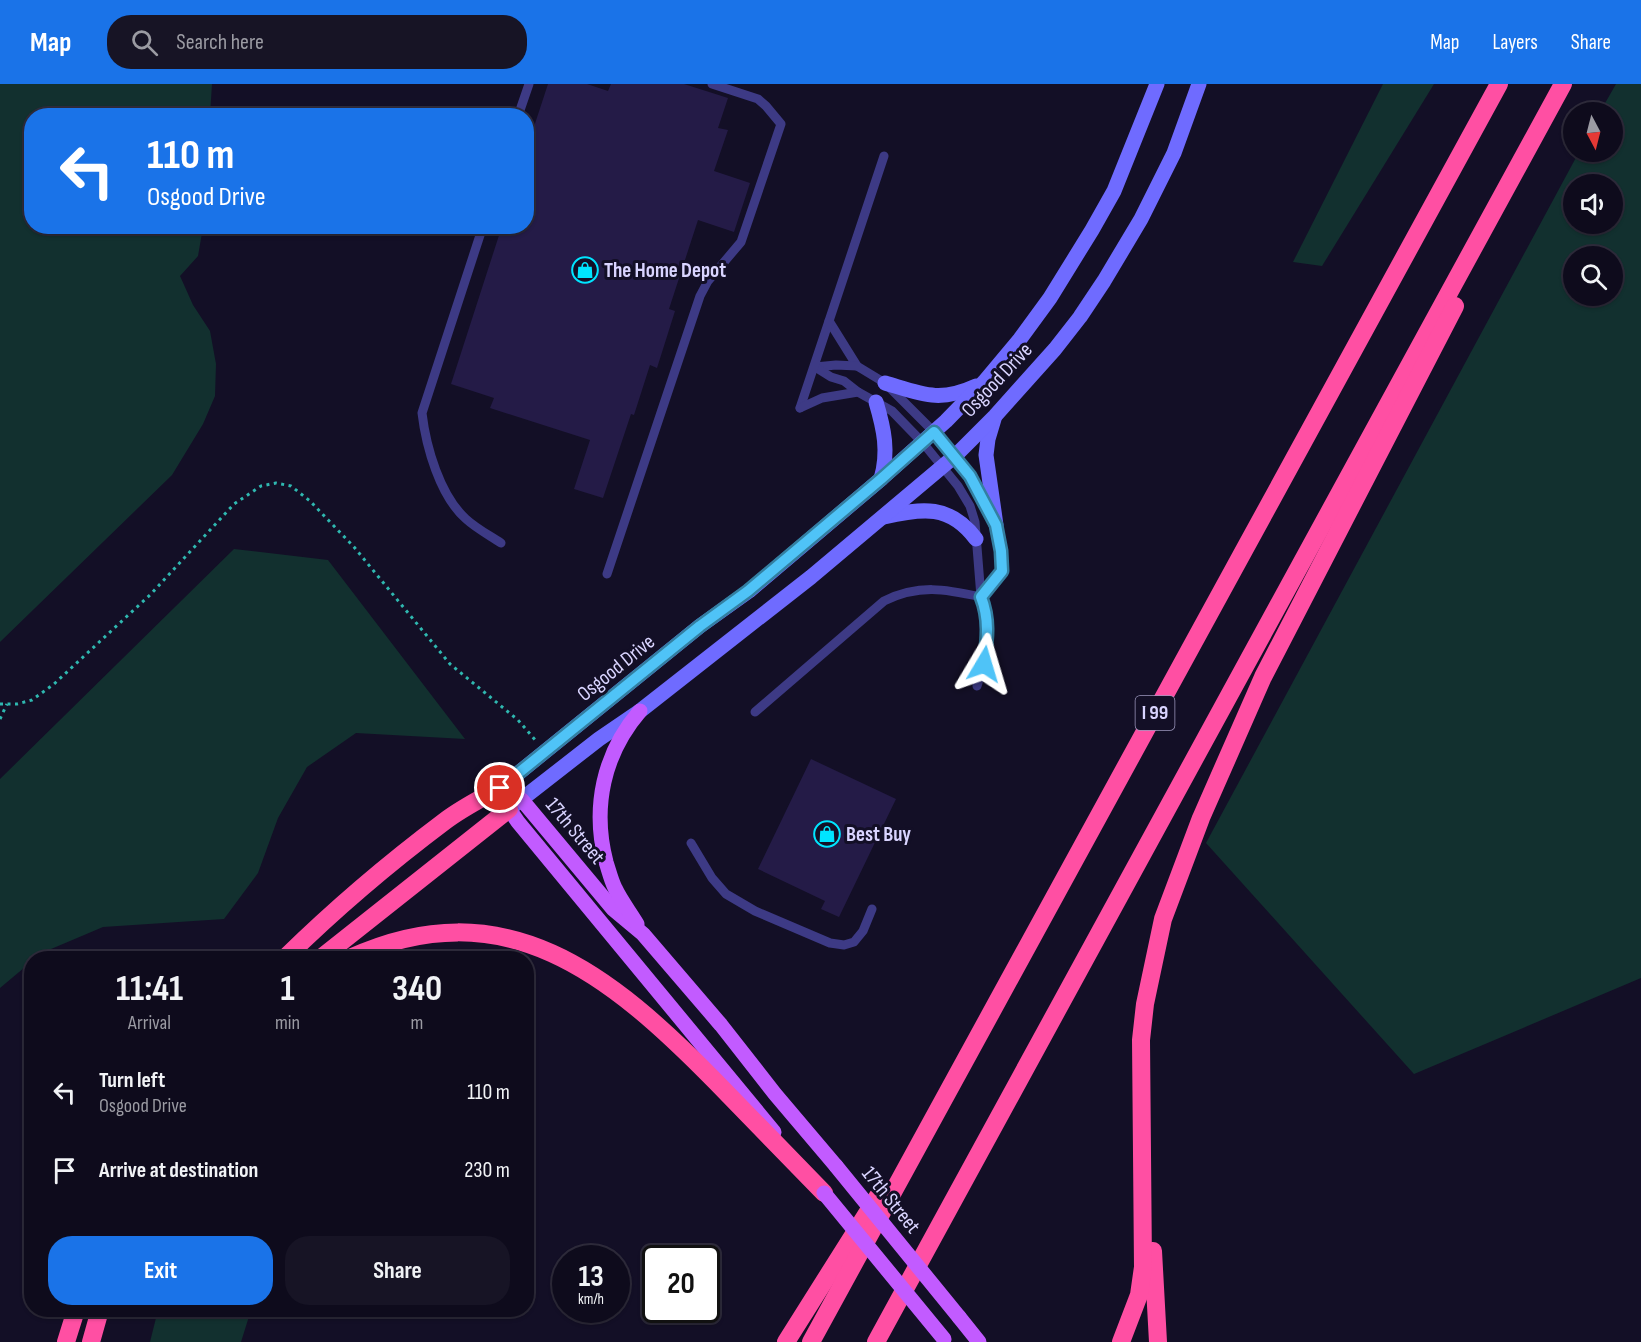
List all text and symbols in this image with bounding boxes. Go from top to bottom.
search box [107,15,527,69]
text: Map [30,26,71,59]
icon: search [128,26,161,59]
text: Search here [176,29,264,56]
text: Map [1430,30,1459,55]
text: Layers [1492,30,1538,55]
text: Share [1571,30,1611,55]
north arrow [1563,102,1623,162]
map controls [1563,102,1623,306]
text: 110 m [147,130,234,181]
icon: left [48,132,126,210]
button: sound [1563,174,1623,234]
text: Osgood Drive [147,181,266,213]
button: search [1563,246,1623,306]
shop icon: The Home Depot [570,255,600,285]
place label: The Home Depot [604,258,726,283]
street label: Osgood Drive [956,338,1038,422]
street label: Osgood Drive [572,629,660,707]
position arrow [952,632,1016,696]
road number: I 99 [1136,696,1174,730]
pin [474,762,525,813]
icon: arrive [483,771,516,804]
street label: 17th Street [540,793,610,869]
shop icon: Best Buy [812,819,842,849]
place label: Best Buy [846,822,911,847]
text: 11:41 [116,968,183,1011]
text: 1 [280,968,295,1011]
text: 340 [392,968,442,1011]
text: Arrival [128,1011,171,1035]
text: min [275,1011,300,1035]
text: m [411,1011,423,1035]
text: Turn left [99,1067,165,1094]
icon: left [48,1076,81,1109]
text: 110 m [467,1079,510,1106]
text: Osgood Drive [99,1094,187,1118]
icon: arrive [48,1154,81,1187]
text: Arrive at destination [99,1157,258,1184]
text: 230 m [464,1157,510,1184]
street label: 17th Street [856,1161,926,1239]
button: Exit [48,1236,273,1305]
button: Share [285,1236,510,1305]
speed limit sign: 20 [642,1245,720,1323]
text: 13 [578,1259,604,1295]
text: km/h [578,1290,604,1309]

